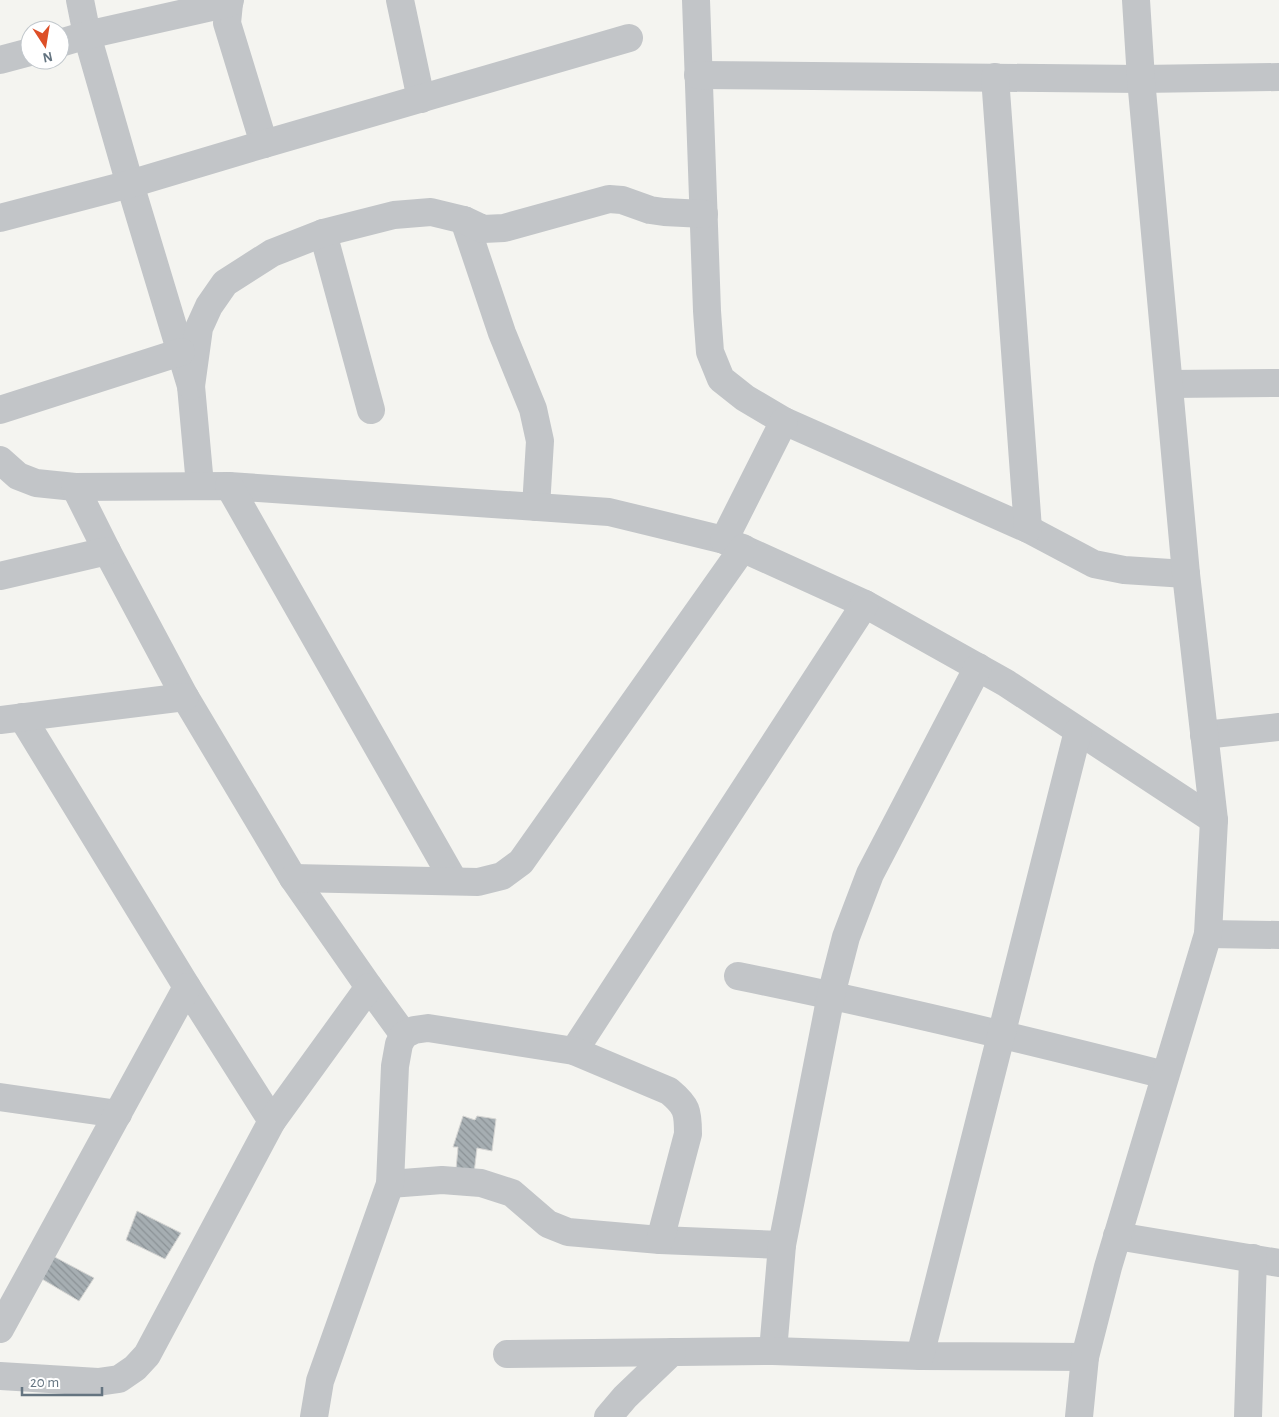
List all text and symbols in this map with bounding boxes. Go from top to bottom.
north arrow [20,20,70,70]
text: N [41,49,54,65]
scale bar [22,1364,102,1396]
text: 20 m [30,1375,59,1390]

